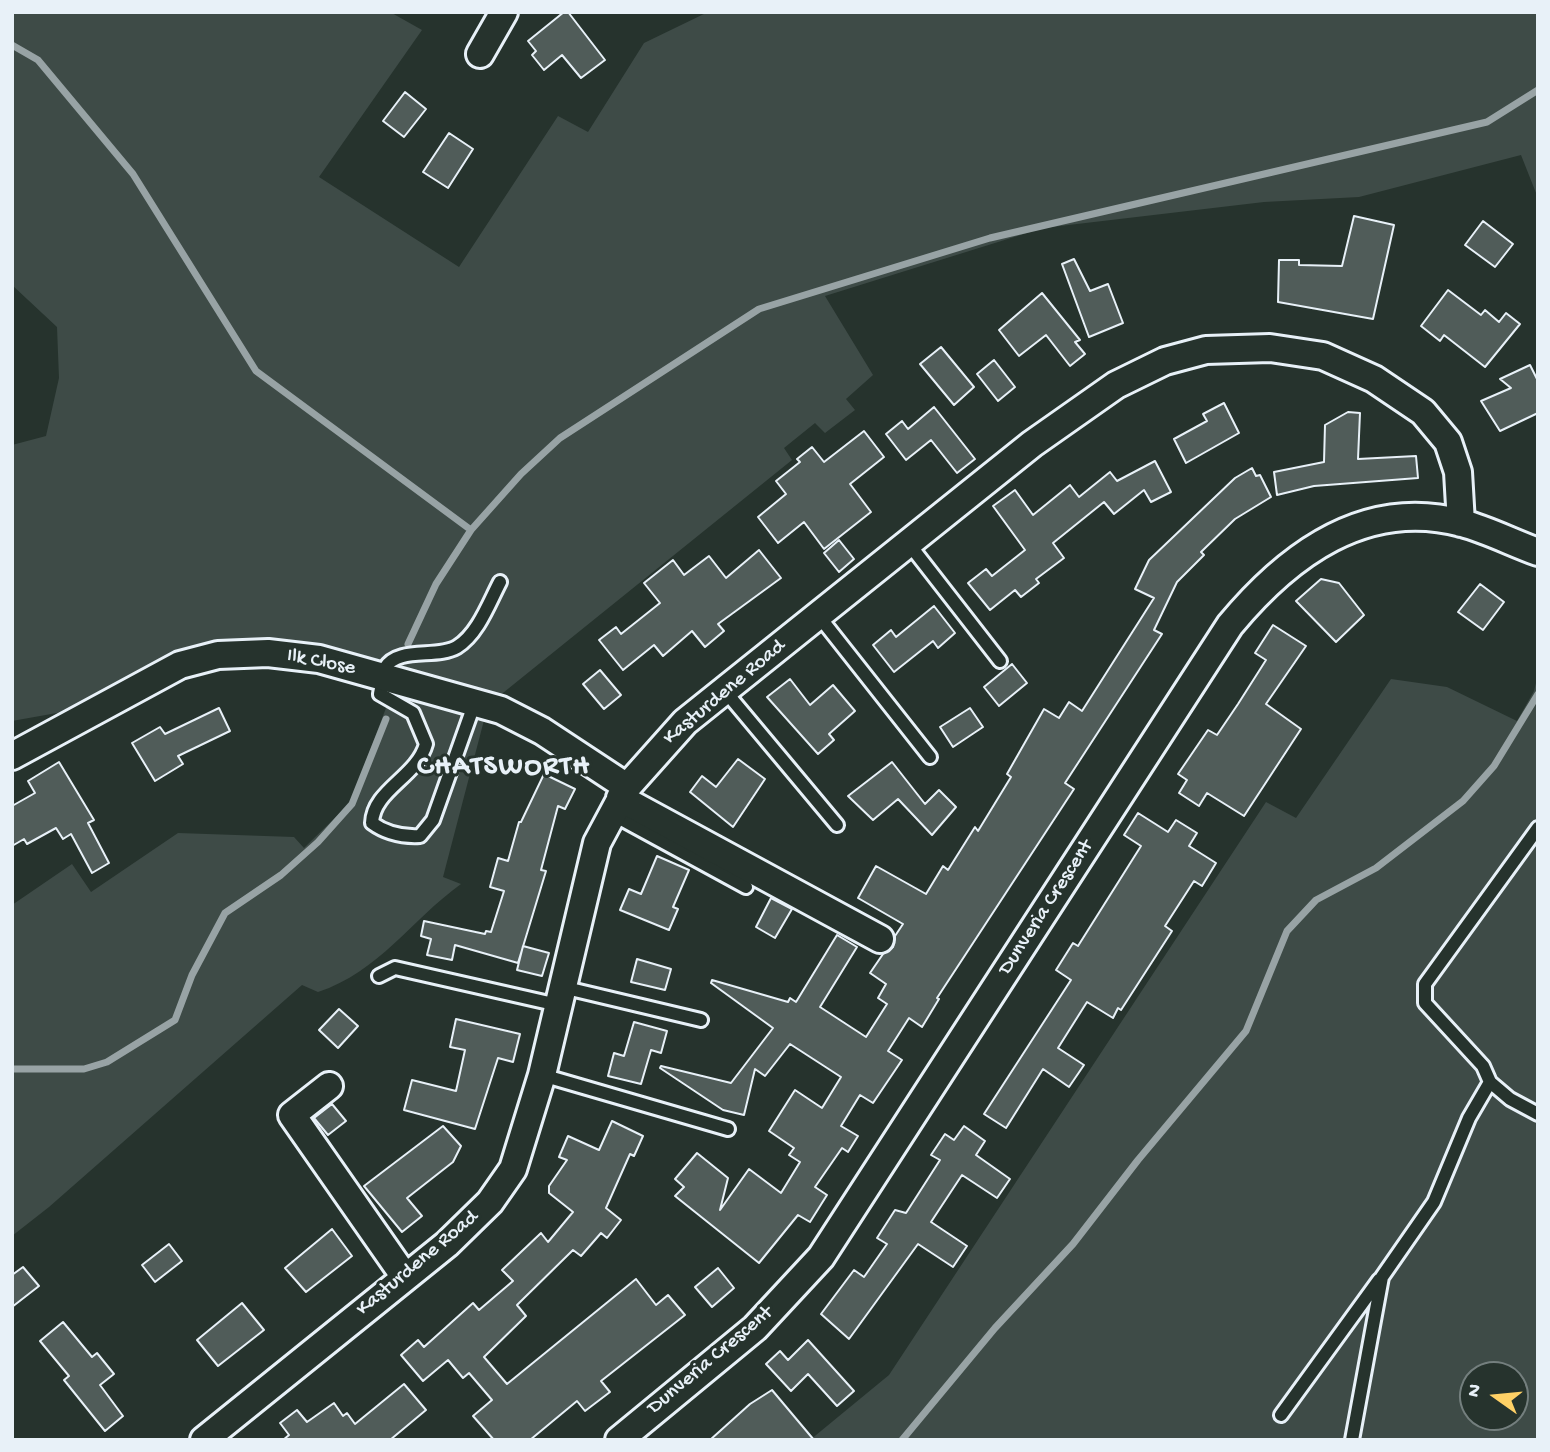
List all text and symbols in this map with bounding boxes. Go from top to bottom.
street label: Kasturdene Road [659,635,791,751]
street label: Ilk Close [284,644,358,682]
district label: CHATSWORTH [418,752,590,786]
street label: Dunveria Crescent [994,836,1100,980]
street label: Kasturdene Road [352,1206,484,1322]
street label: Dunveria Crescent [643,1301,779,1421]
north arrow [1459,1361,1529,1431]
text: N [1462,1382,1488,1400]

